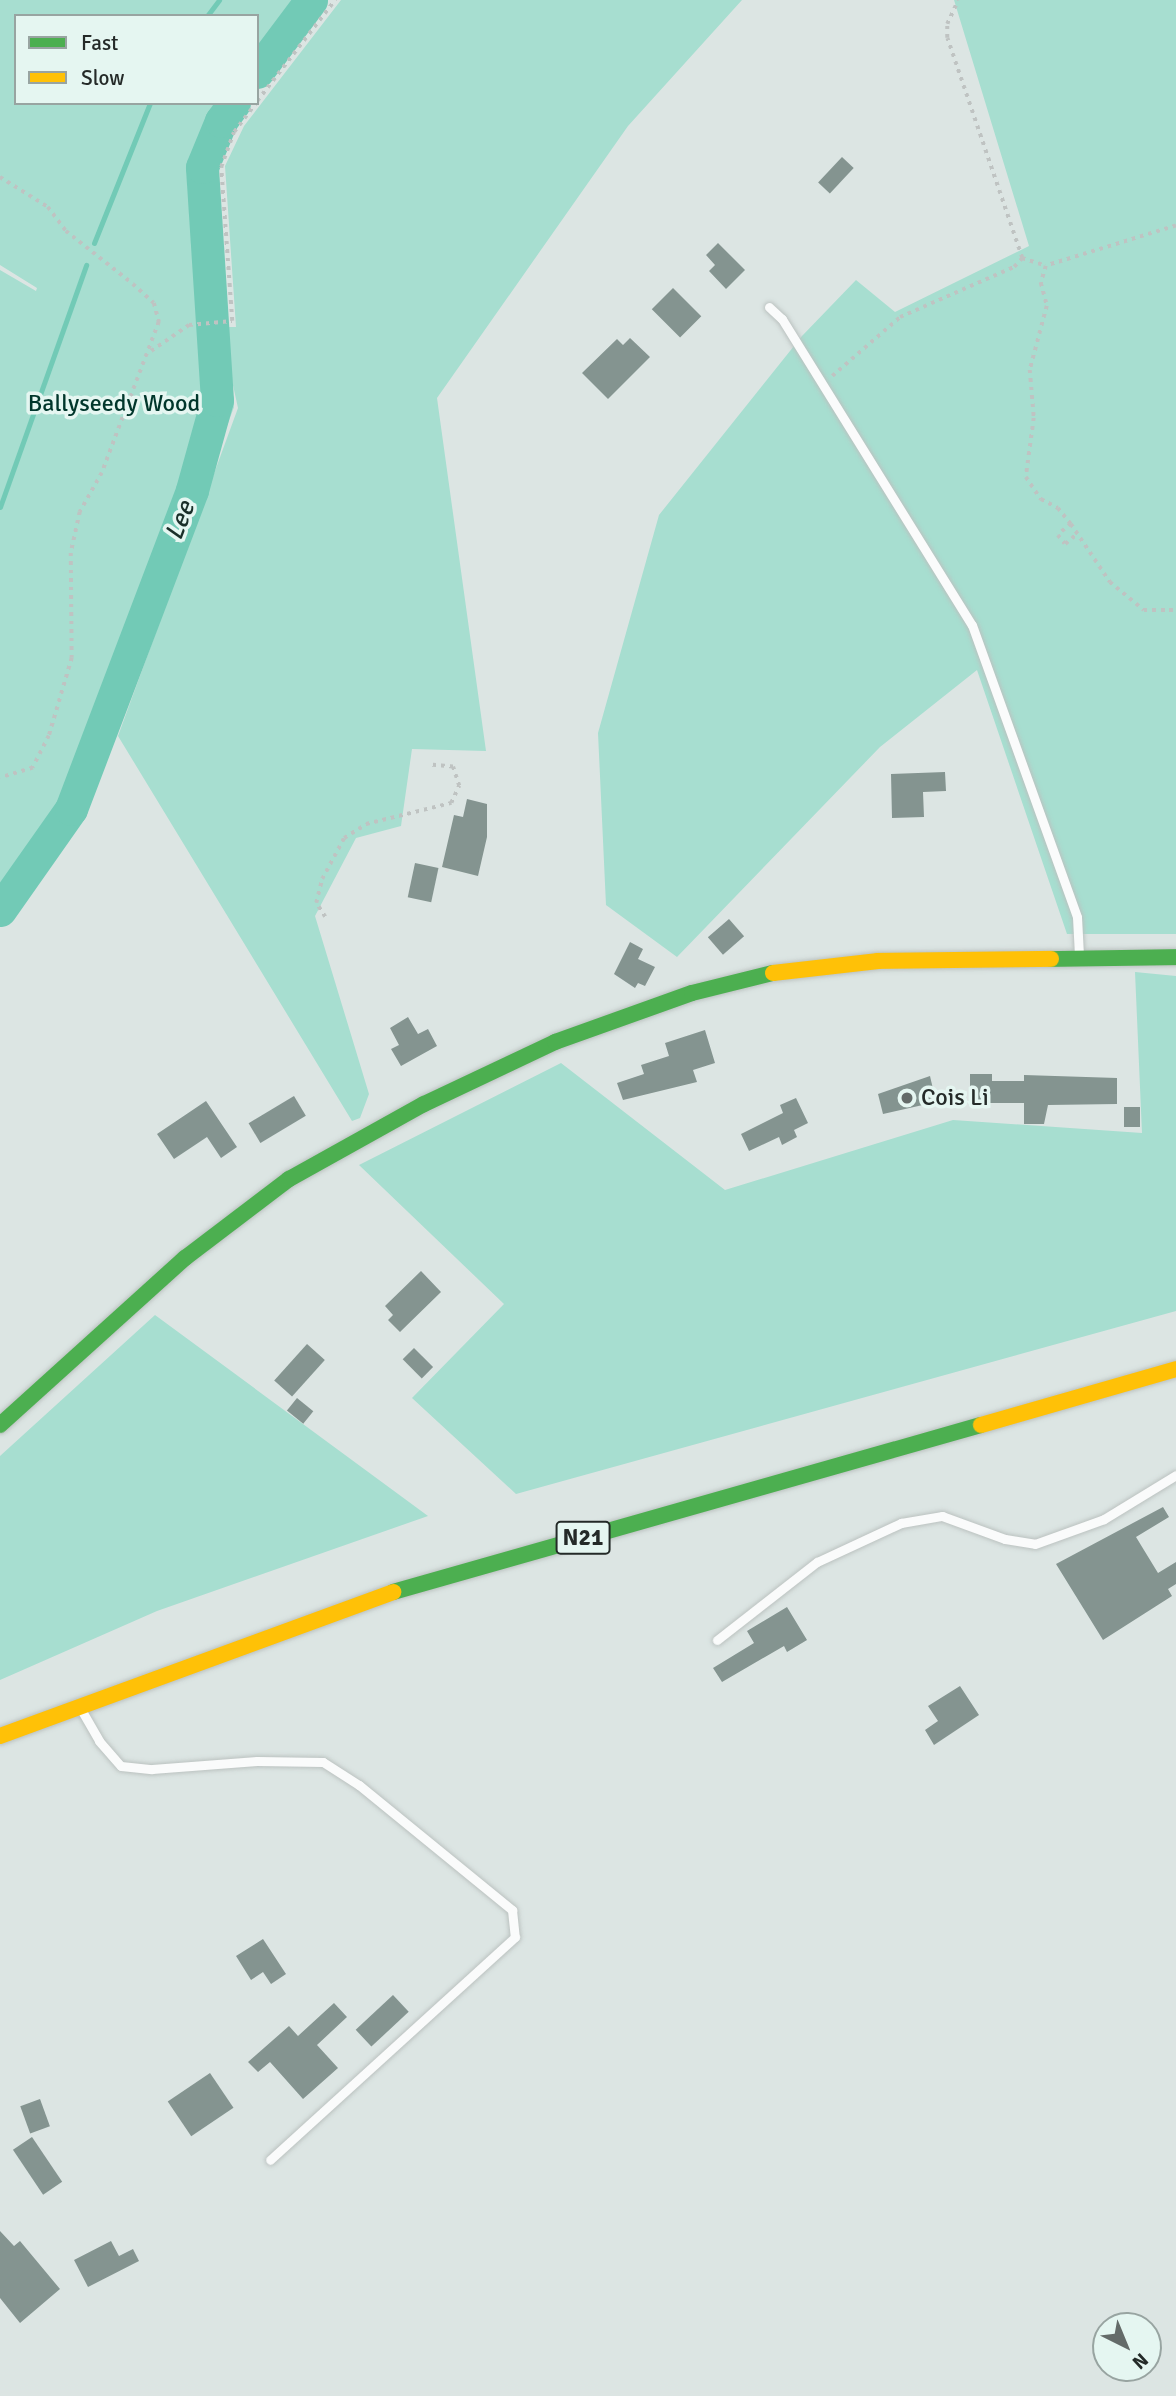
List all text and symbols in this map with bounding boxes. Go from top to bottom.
legend [14,14,259,105]
text: Fast [81,30,118,56]
text: Slow [81,65,125,91]
park label: Ballyseedy Wood [28,390,200,418]
water label: Lee [159,497,203,545]
place label: Cois Li [921,1084,989,1112]
marker: Cois Li [899,1090,915,1106]
road number: N21 [555,1518,611,1558]
north arrow [1092,2312,1162,2382]
text: N [1127,2348,1153,2374]

